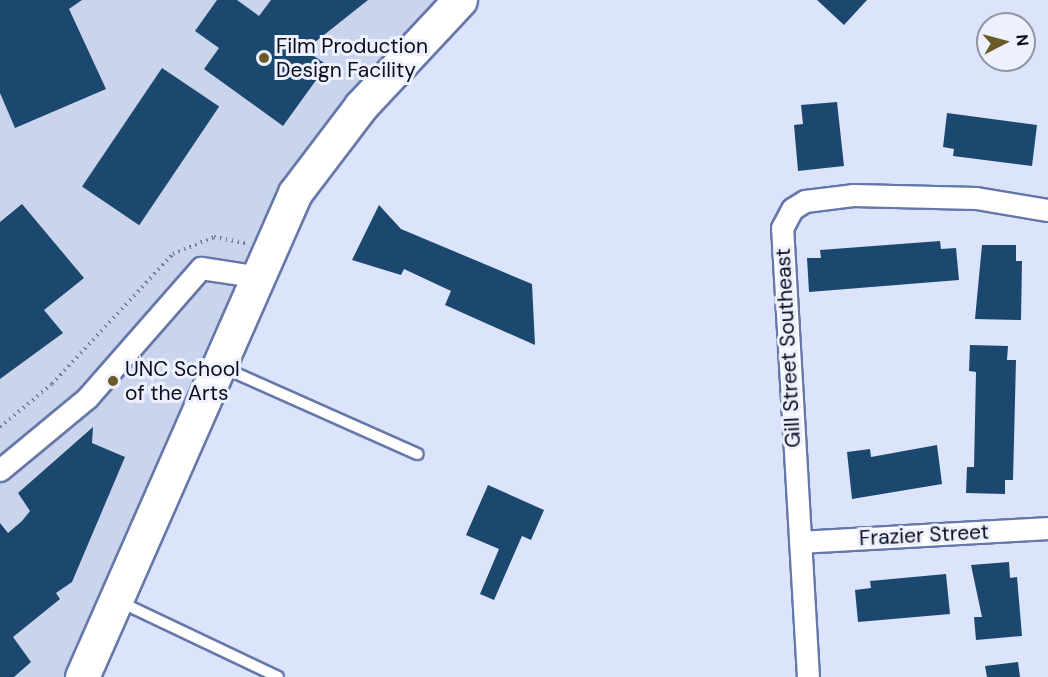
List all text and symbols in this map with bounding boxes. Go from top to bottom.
north arrow [976,12,1036,72]
place label: Film Production Design Facility [276,33,428,83]
text: N [1011,33,1033,47]
marker: Film Production Design Facility [257,51,271,65]
street label: Gill Street Southeast [770,248,806,448]
place label: UNC School of the Arts [125,356,240,406]
marker: UNC School of the Arts [106,374,120,388]
street label: Frazier Street [858,519,990,551]

